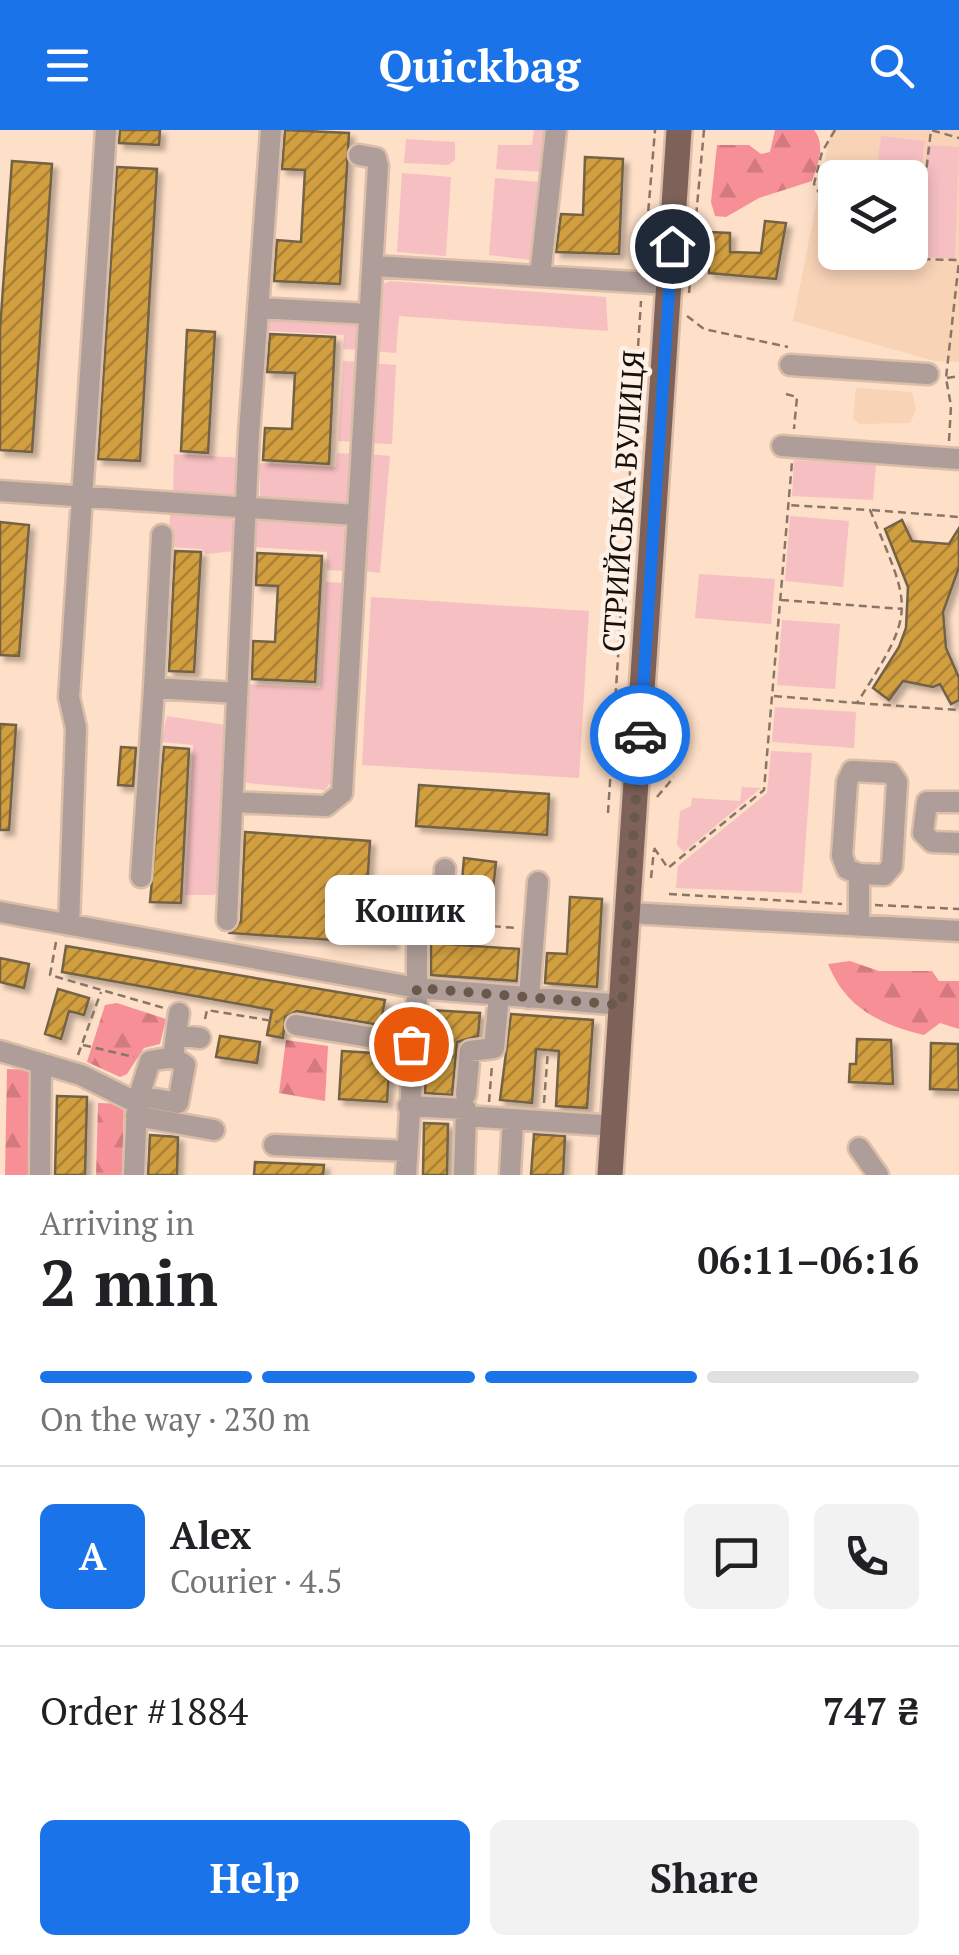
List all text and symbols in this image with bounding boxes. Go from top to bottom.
text: Quickbag [379,35,580,95]
icon: menu [40,38,95,93]
icon: search [864,38,919,93]
map controls [818,160,928,270]
button: layers [818,160,928,270]
pin [630,204,715,289]
icon: home [645,219,700,274]
street label: СТРИЙСЬКА ВУЛИЦЯ [592,349,654,653]
courier [590,685,690,785]
icon: car [613,708,668,763]
callout: Кошик [326,874,496,944]
text: Кошик [355,889,465,931]
pin [369,1002,454,1087]
icon: bag [384,1017,439,1072]
text: Arriving in [40,1202,194,1244]
text: 06:11–06:16 [697,1235,919,1285]
text: 2 min [40,1238,218,1325]
text: On the way · 230 m [40,1398,310,1440]
button: chat [684,1504,789,1609]
button: phone [814,1504,919,1609]
text: Alex [170,1510,251,1560]
text: A [79,1531,106,1581]
text: Courier · 4.5 [170,1560,342,1602]
text: Order #1884 [40,1686,248,1736]
text: 747 ₴ [823,1686,919,1736]
button: Help [40,1820,470,1935]
button: Share [490,1820,919,1935]

